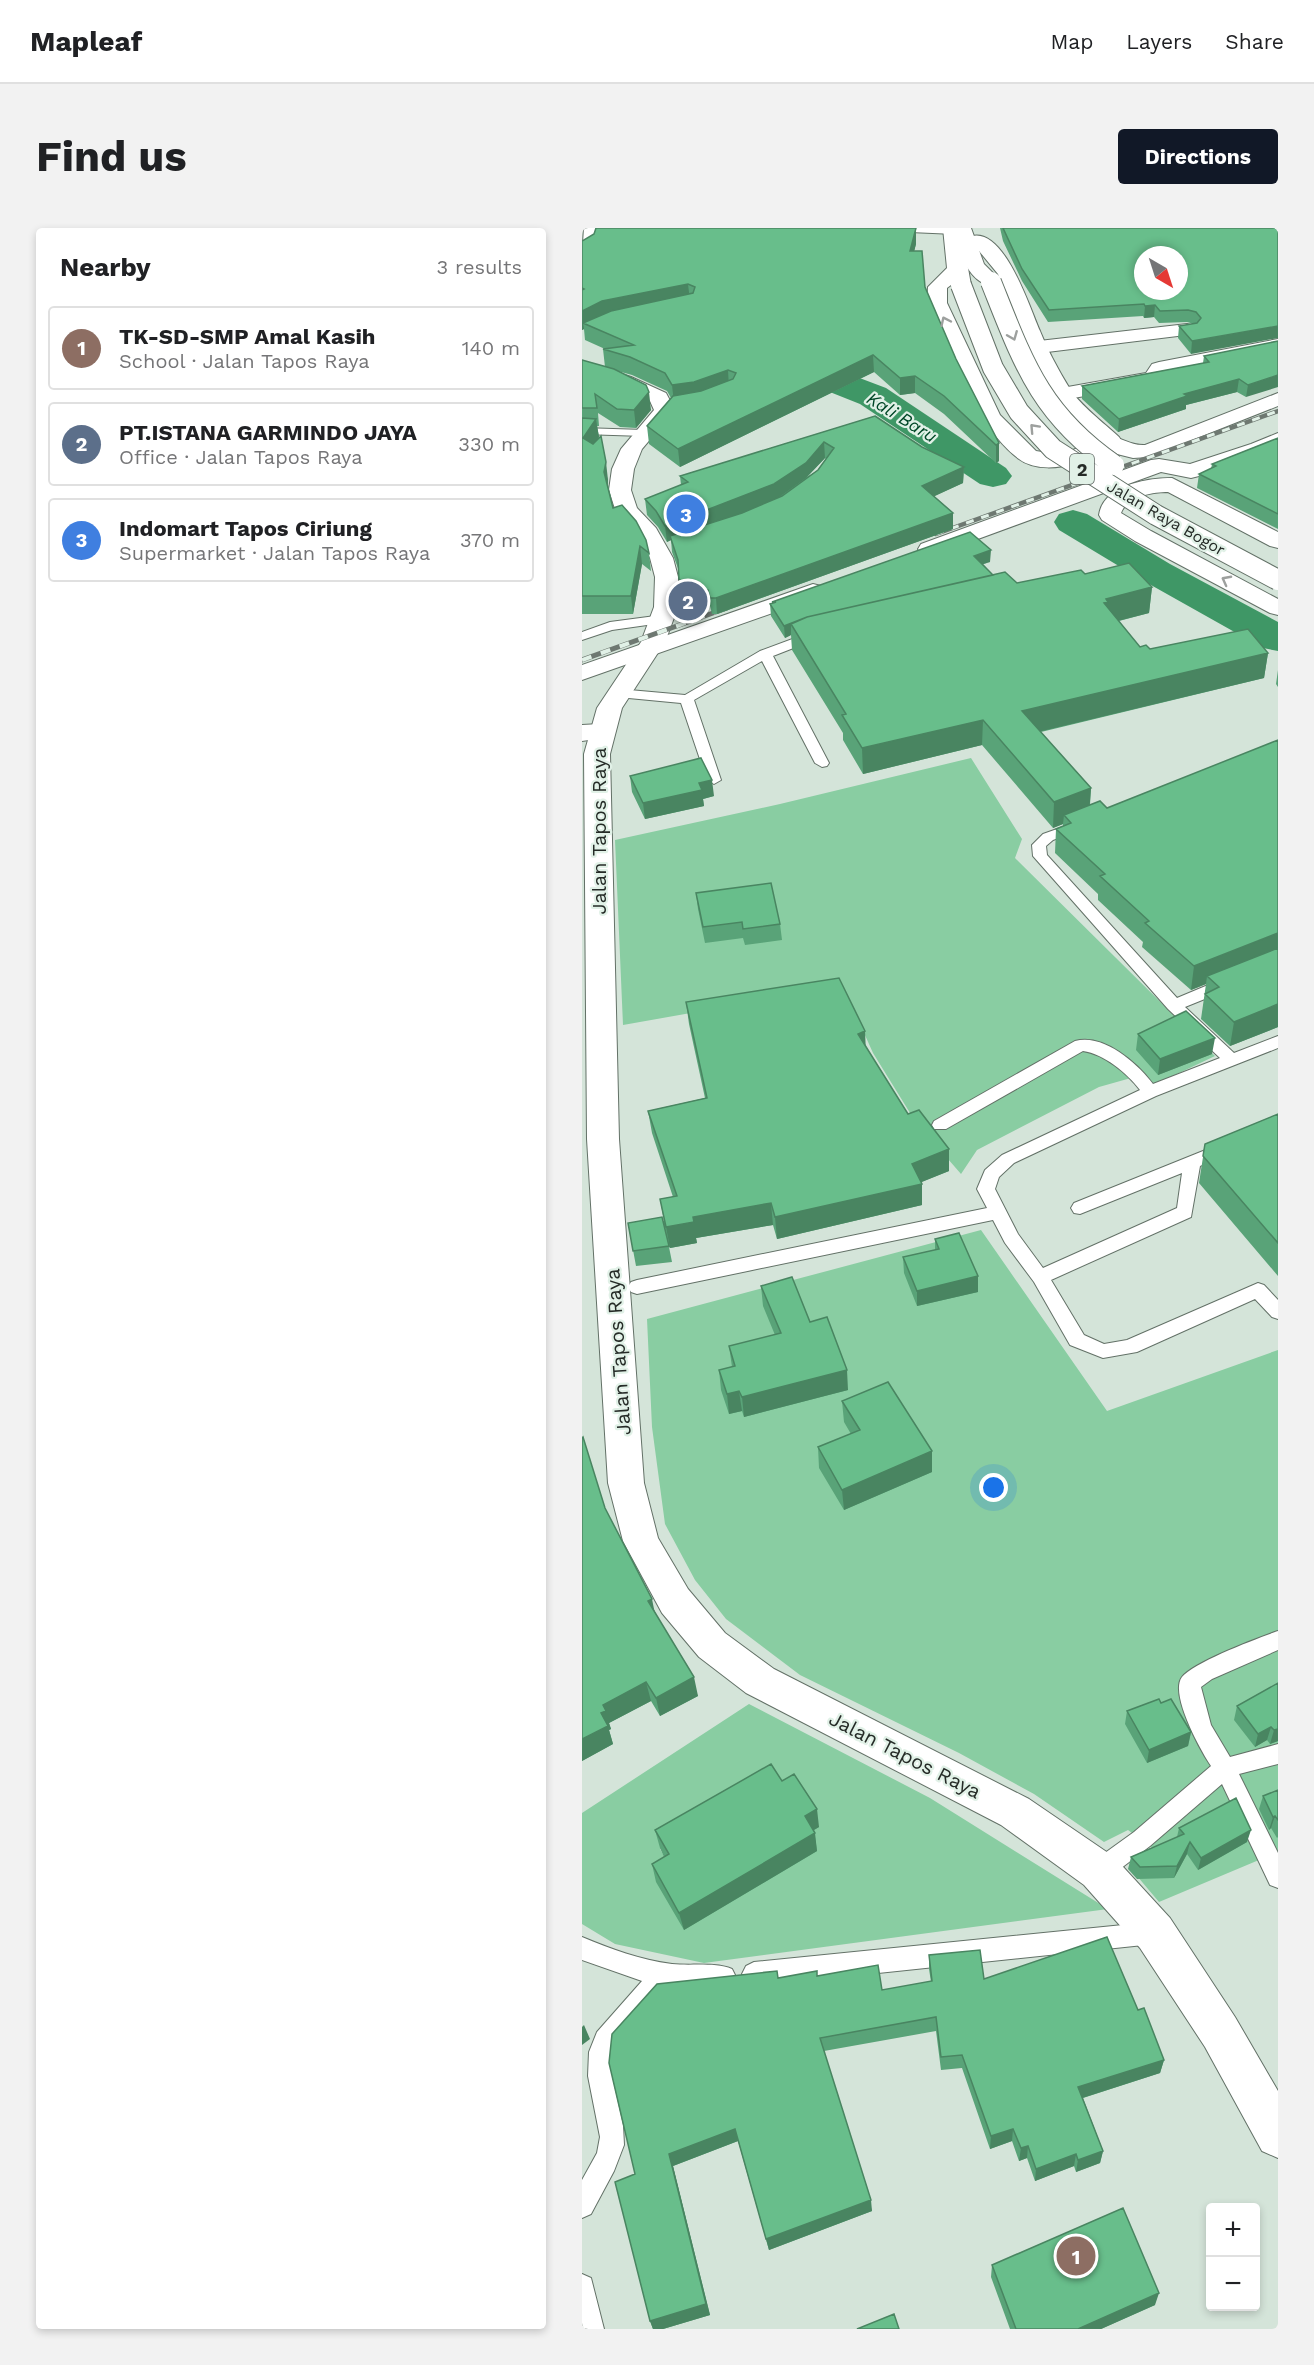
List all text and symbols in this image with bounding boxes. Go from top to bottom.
text: Mapleaf [30,25,142,58]
text: Map [1050,29,1093,54]
text: Layers [1126,29,1192,54]
text: Share [1225,29,1284,54]
button: Directions [1118,129,1278,184]
text: Find us [36,132,187,181]
north arrow [1134,246,1188,300]
text: Nearby [60,252,151,282]
text: 3 results [437,255,522,279]
one-way arrow [941,316,953,327]
text: TK-SD-SMP Amal Kasih [119,324,375,349]
one-way arrow [1006,330,1018,341]
text: 1 [77,336,86,360]
text: 140 m [462,336,520,360]
text: School · Jalan Tapos Raya [119,349,370,373]
water label: Kali Baru [863,387,941,447]
text: PT.ISTANA GARMINDO JAYA [119,420,417,445]
one-way arrow [1030,424,1041,435]
text: 2 [76,432,87,456]
text: 330 m [458,432,520,456]
text: Office · Jalan Tapos Raya [119,445,363,469]
road number: 2 [1070,454,1094,484]
street label: Jalan Raya Bogor [1104,476,1229,560]
pin: 3 [666,492,706,536]
text: Indomart Tapos Ciriung [119,516,372,541]
text: 3 [76,528,87,552]
text: 370 m [460,528,520,552]
text: Supermarket · Jalan Tapos Raya [119,541,430,565]
one-way arrow [1222,576,1233,587]
pin: 2 [668,578,708,623]
street label: Jalan Tapos Raya [587,747,611,915]
street label: Jalan Tapos Raya [600,1268,636,1436]
your location [979,1473,1008,1502]
street label: Jalan Tapos Raya [825,1706,985,1804]
map controls [1206,2203,1260,2311]
button: + [1206,2203,1260,2257]
pin: 1 [1056,2234,1096,2278]
button: − [1206,2257,1260,2311]

